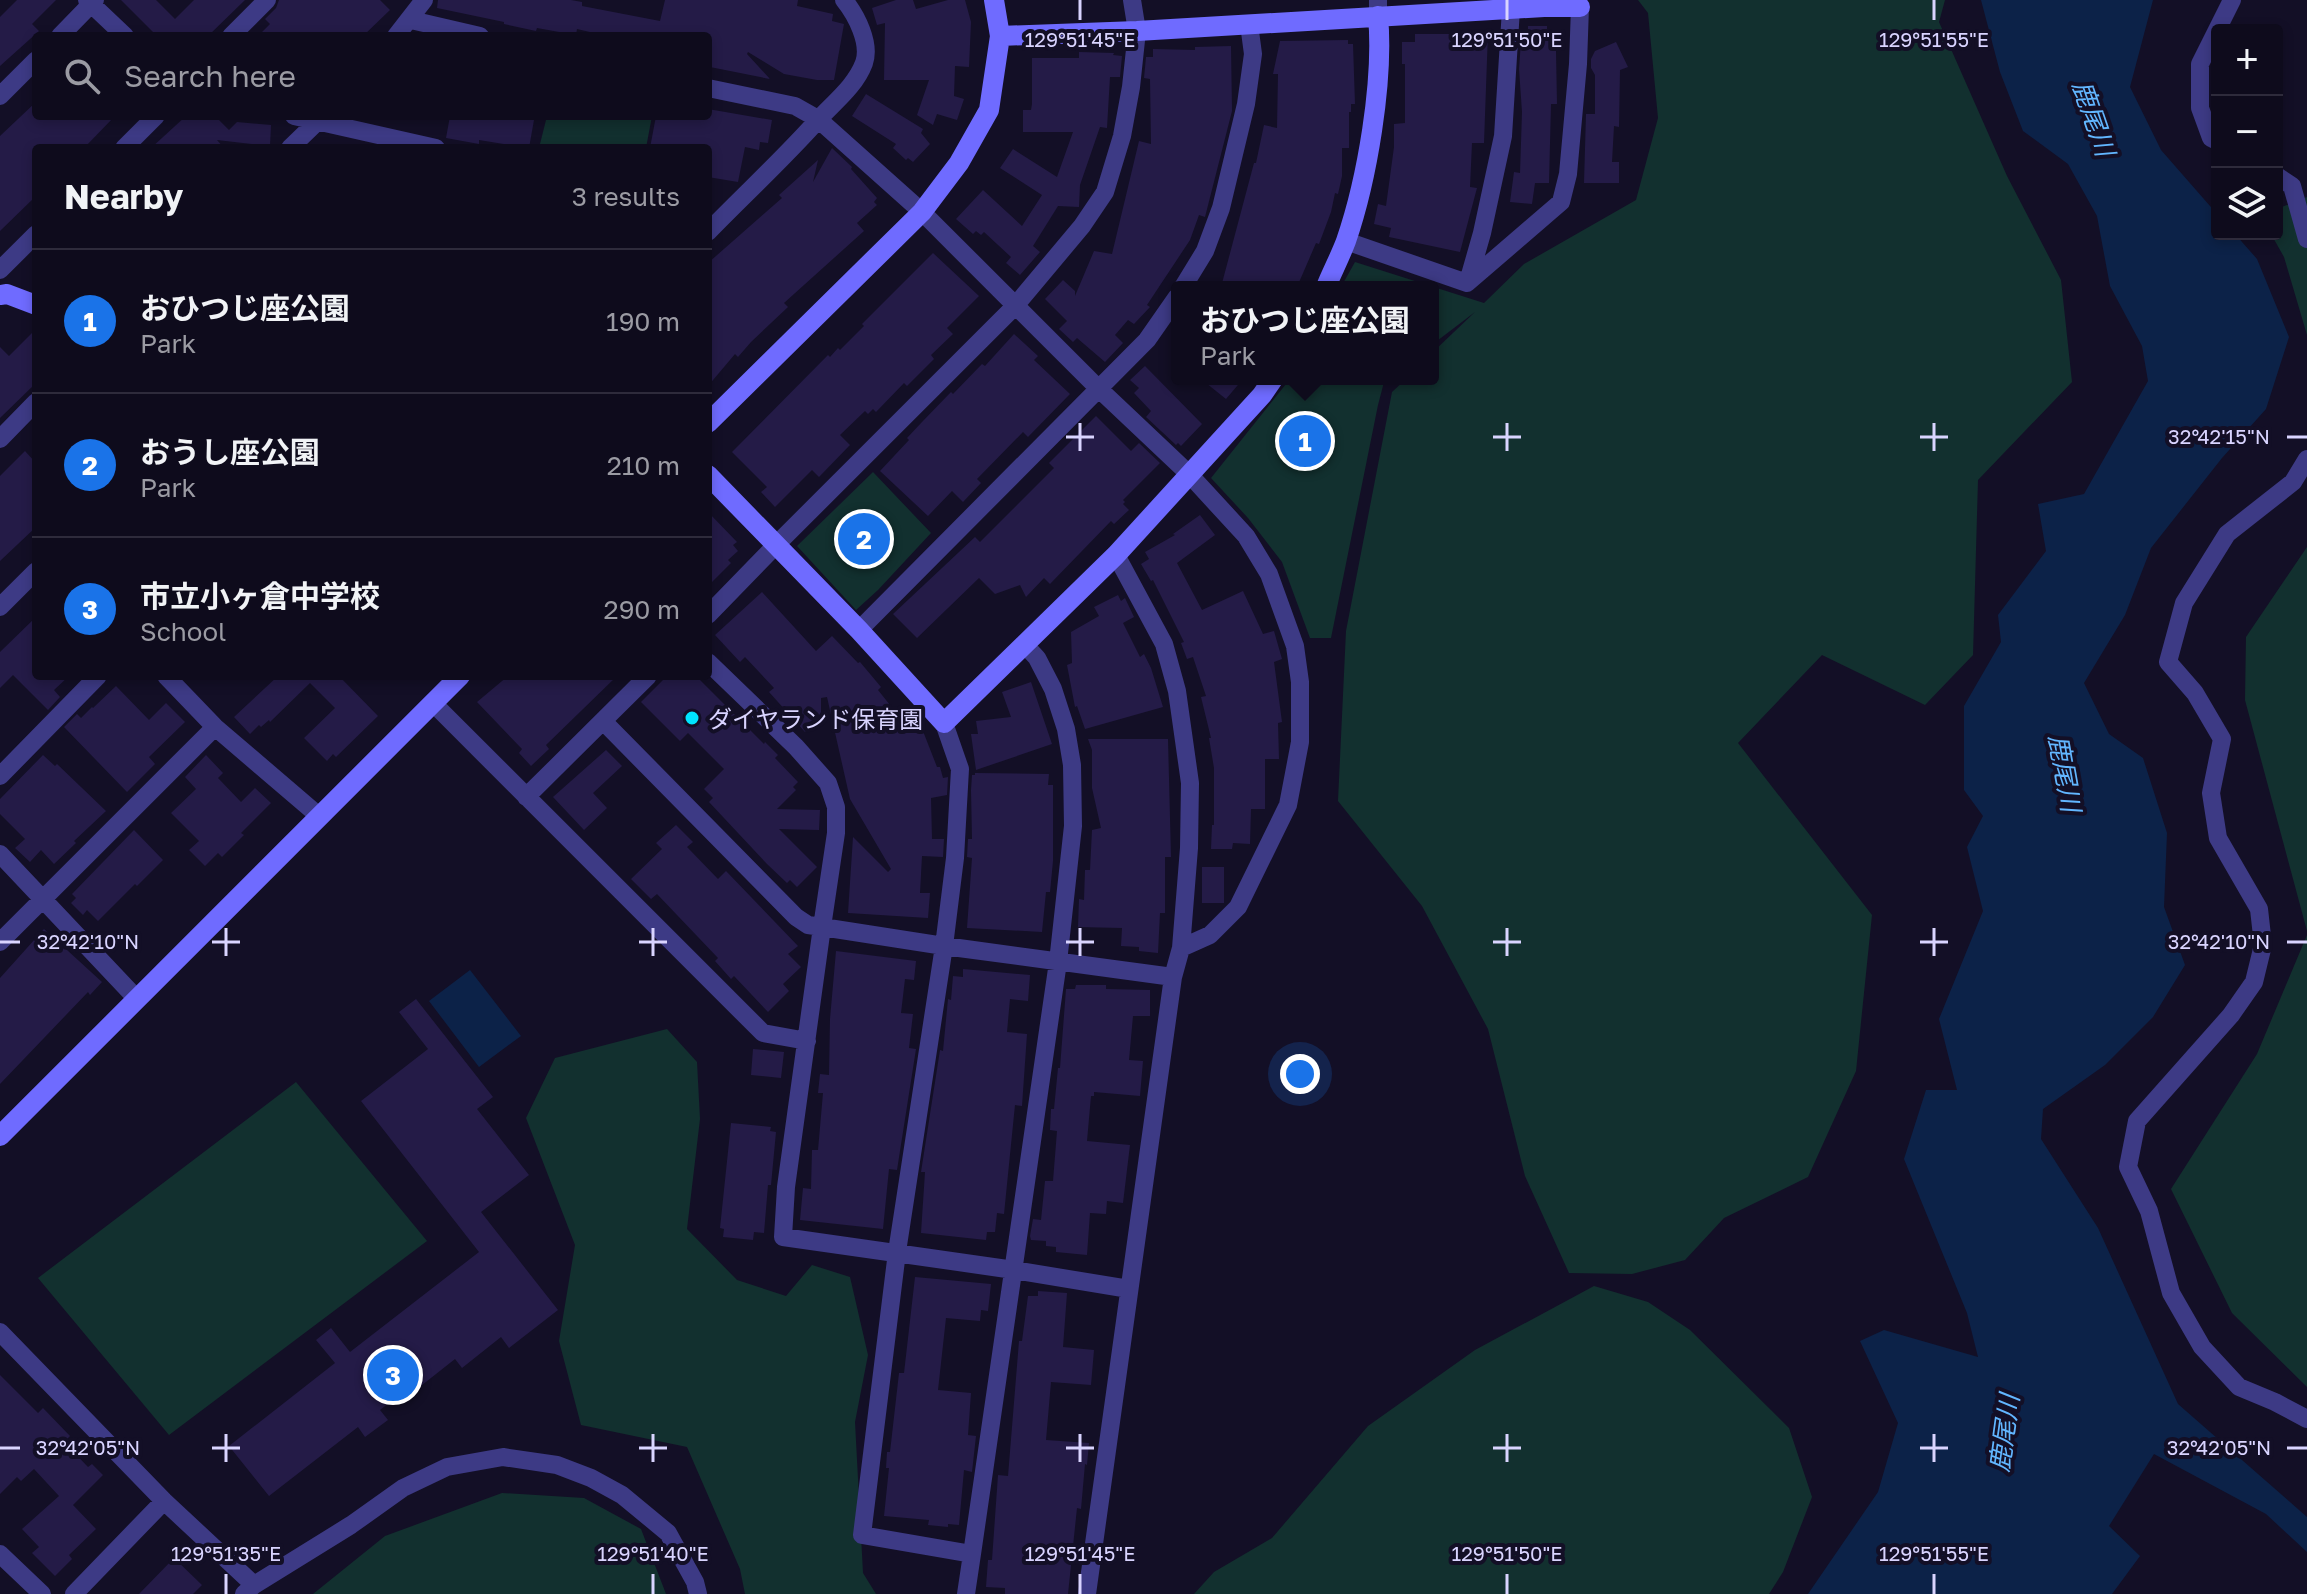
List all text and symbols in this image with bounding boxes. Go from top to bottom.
map controls [2211,24,2283,240]
button: + [2211,24,2283,96]
text: 129°51'45"E [1025,27,1135,51]
text: 129°51'50"E [1452,27,1562,51]
text: 129°51'55"E [1879,27,1989,51]
search box [32,32,712,120]
icon: search [60,54,104,98]
text: Search here [124,58,296,94]
water label: 鹿尾川 [2067,76,2122,163]
button: − [2211,96,2283,168]
button: layers [2211,168,2283,240]
text: Nearby [64,176,184,216]
text: 3 results [572,181,680,212]
popup [1171,281,1439,385]
text: おひつじ座公園 [140,290,350,326]
text: おひつじ座公園 [1200,302,1410,338]
text: 1 [83,306,97,337]
text: 190 m [606,306,680,337]
text: Park [140,328,196,359]
text: Park [1200,340,1256,371]
pin: 1 [1279,411,1331,471]
text: 32°42'15"N [2168,424,2270,448]
text: おうし座公園 [140,434,320,470]
text: 2 [82,450,98,481]
text: 210 m [607,450,680,481]
text: Park [140,472,196,503]
pin: 2 [838,509,890,569]
text: 市立小ヶ倉中学校 [140,578,380,614]
text: 3 [82,594,98,625]
text: 290 m [604,594,680,625]
text: School [140,616,226,647]
place label: ダイヤランド保育園 [708,704,923,733]
marker: ダイヤランド保育園 [683,709,701,727]
water label: 鹿尾川 [2043,732,2088,817]
text: 32°42'10"N [37,929,139,953]
text: 32°42'10"N [2168,929,2270,953]
your location [1280,1054,1320,1094]
pin: 3 [367,1345,419,1405]
water label: 鹿尾川 [1983,1389,2025,1474]
text: 32°42'05"N [36,1435,140,1459]
text: 32°42'05"N [2167,1435,2271,1459]
text: 129°51'35"E [171,1541,281,1565]
text: 129°51'40"E [597,1541,709,1565]
text: 129°51'45"E [1025,1541,1135,1565]
text: 129°51'50"E [1452,1541,1562,1565]
text: 129°51'55"E [1879,1541,1989,1565]

